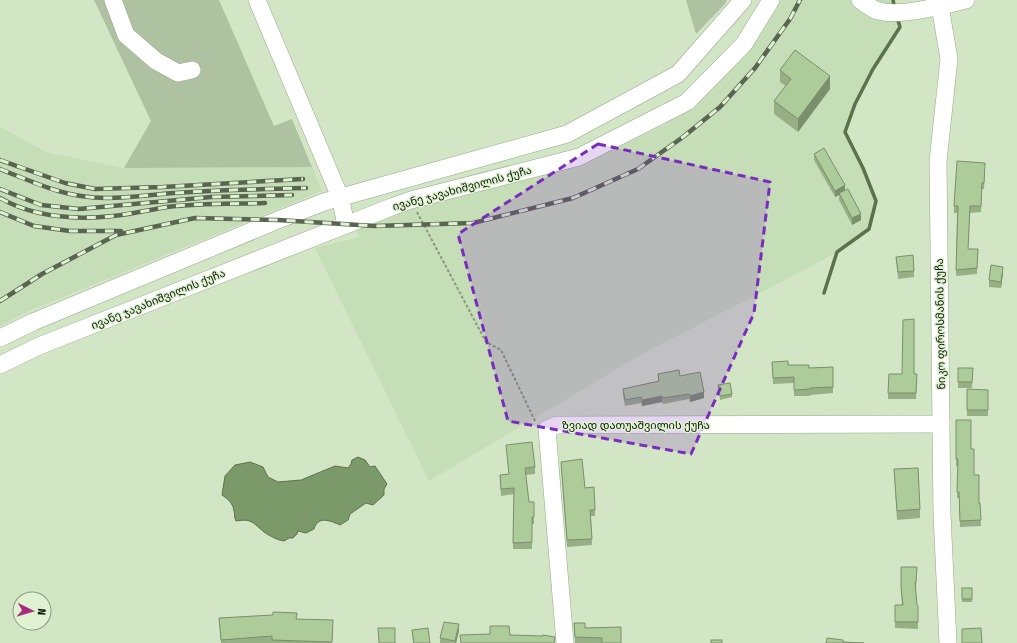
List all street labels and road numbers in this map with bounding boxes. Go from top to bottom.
street label: ივანე ჯავახიშვილის ქუჩა [391,164,533,213]
street label: ნიკო ფიროსმანის ქუჩა [933,258,948,390]
street label: ივანე ჯავახიშვილის ქუჩა [89,267,227,332]
street label: ზვიად დათუაშვილის ქუჩა [562,419,710,432]

